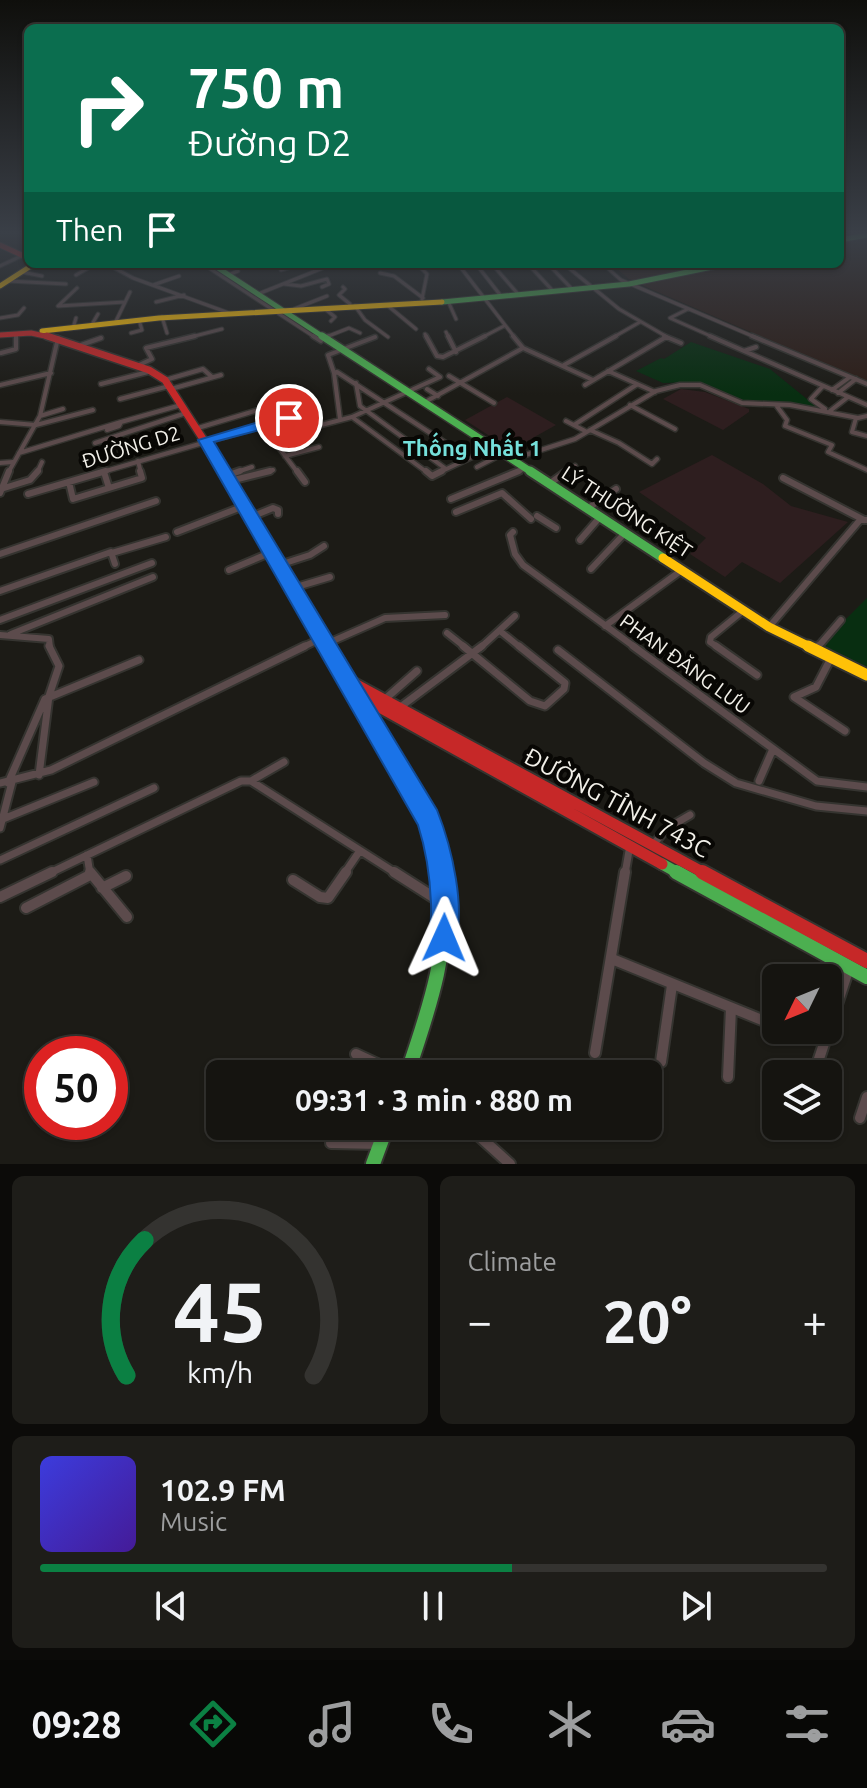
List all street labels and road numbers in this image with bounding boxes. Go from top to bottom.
street label: ĐƯỜNG D2 [79,419,183,472]
street label: LÝ THƯỜNG KIỆT [558,460,698,562]
street label: PHAN ĐĂNG LƯU [616,609,755,718]
street label: ĐƯỜNG TỈNH 743C [520,740,716,863]

